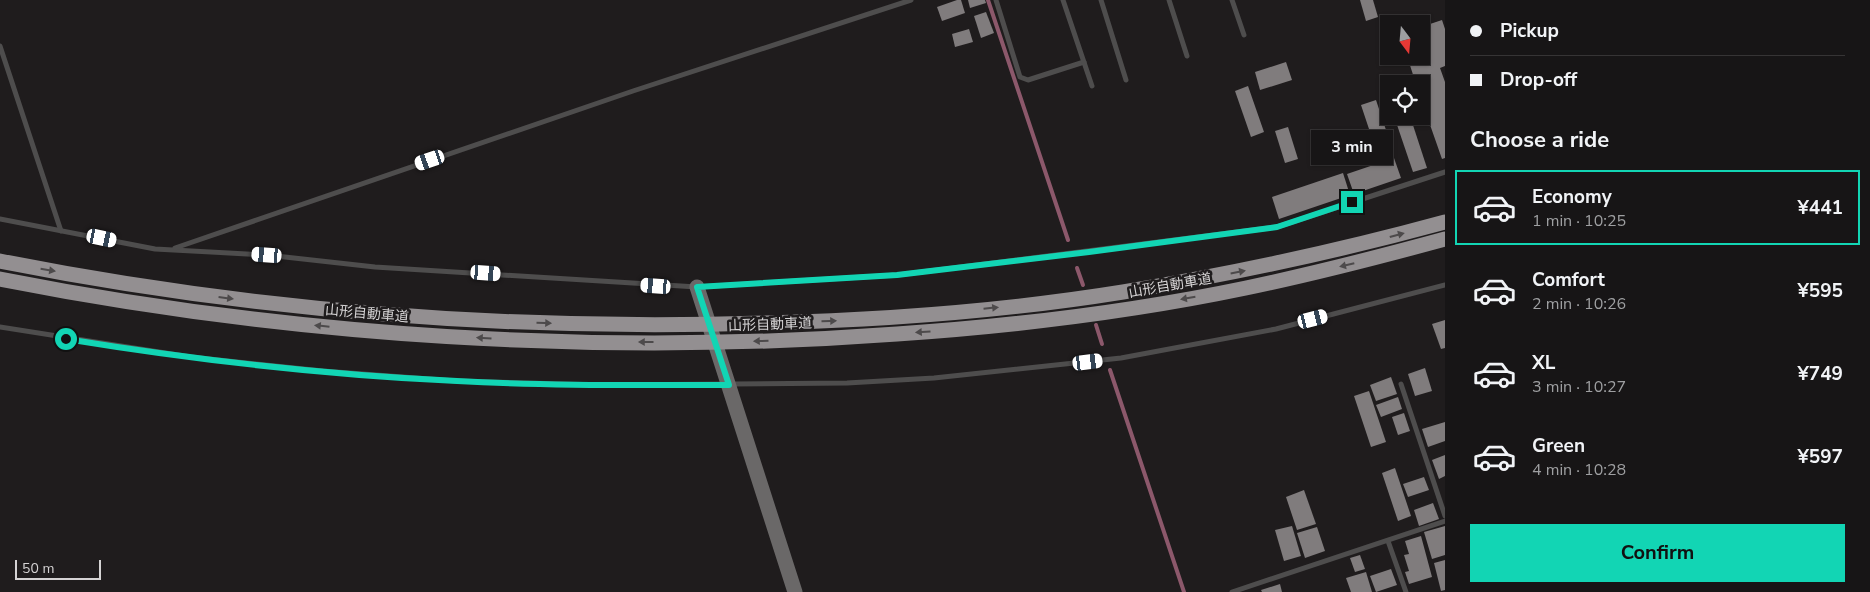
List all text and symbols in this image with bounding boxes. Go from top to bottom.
north arrow [1380,15,1430,65]
map controls [1380,15,1430,125]
text: Pickup [1500,18,1559,44]
text: Drop-off [1500,67,1577,93]
button: locate [1380,75,1430,125]
text: Choose a ride [1470,125,1609,155]
callout: 3 min [1311,130,1393,164]
text: 3 min [1331,136,1373,158]
car [413,148,446,172]
text: Economy [1532,184,1612,210]
icon: car [1472,185,1517,230]
route end [1341,191,1363,213]
text: ¥441 [1797,195,1843,221]
text: 1 min · 10:25 [1532,210,1626,232]
car [85,228,118,248]
one-way arrow [1389,231,1404,239]
car [251,246,282,264]
one-way arrow [1340,261,1355,269]
car [470,264,501,282]
one-way arrow [40,266,56,274]
one-way arrow [1231,267,1247,275]
text: Comfort [1532,267,1605,293]
icon: car [1472,268,1517,313]
street label: 山形自動車道 [1127,269,1213,302]
car [640,277,671,295]
text: ¥595 [1797,278,1843,304]
text: 2 min · 10:26 [1532,293,1626,315]
one-way arrow [218,294,234,302]
one-way arrow [1180,295,1196,303]
street label: 山形自動車道 [324,300,410,327]
one-way arrow [983,304,999,312]
car [1296,308,1329,330]
street label: 山形自動車道 [728,314,812,335]
one-way arrow [821,317,837,325]
one-way arrow [537,319,553,327]
one-way arrow [313,322,329,330]
route start [55,328,77,350]
one-way arrow [915,329,931,337]
one-way arrow [475,334,491,342]
one-way arrow [753,337,769,345]
one-way arrow [638,338,654,346]
text: XL [1532,350,1555,376]
icon: car [1472,351,1517,396]
car [1072,353,1103,371]
text: ¥749 [1797,361,1843,387]
text: 3 min · 10:27 [1532,376,1626,398]
text: Green [1532,433,1585,459]
icon: car [1472,434,1517,479]
text: ¥597 [1797,444,1843,470]
text: 4 min · 10:28 [1532,459,1626,481]
button: Confirm [1470,524,1845,582]
scale bar [15,557,101,580]
text: 50 m [22,559,54,578]

